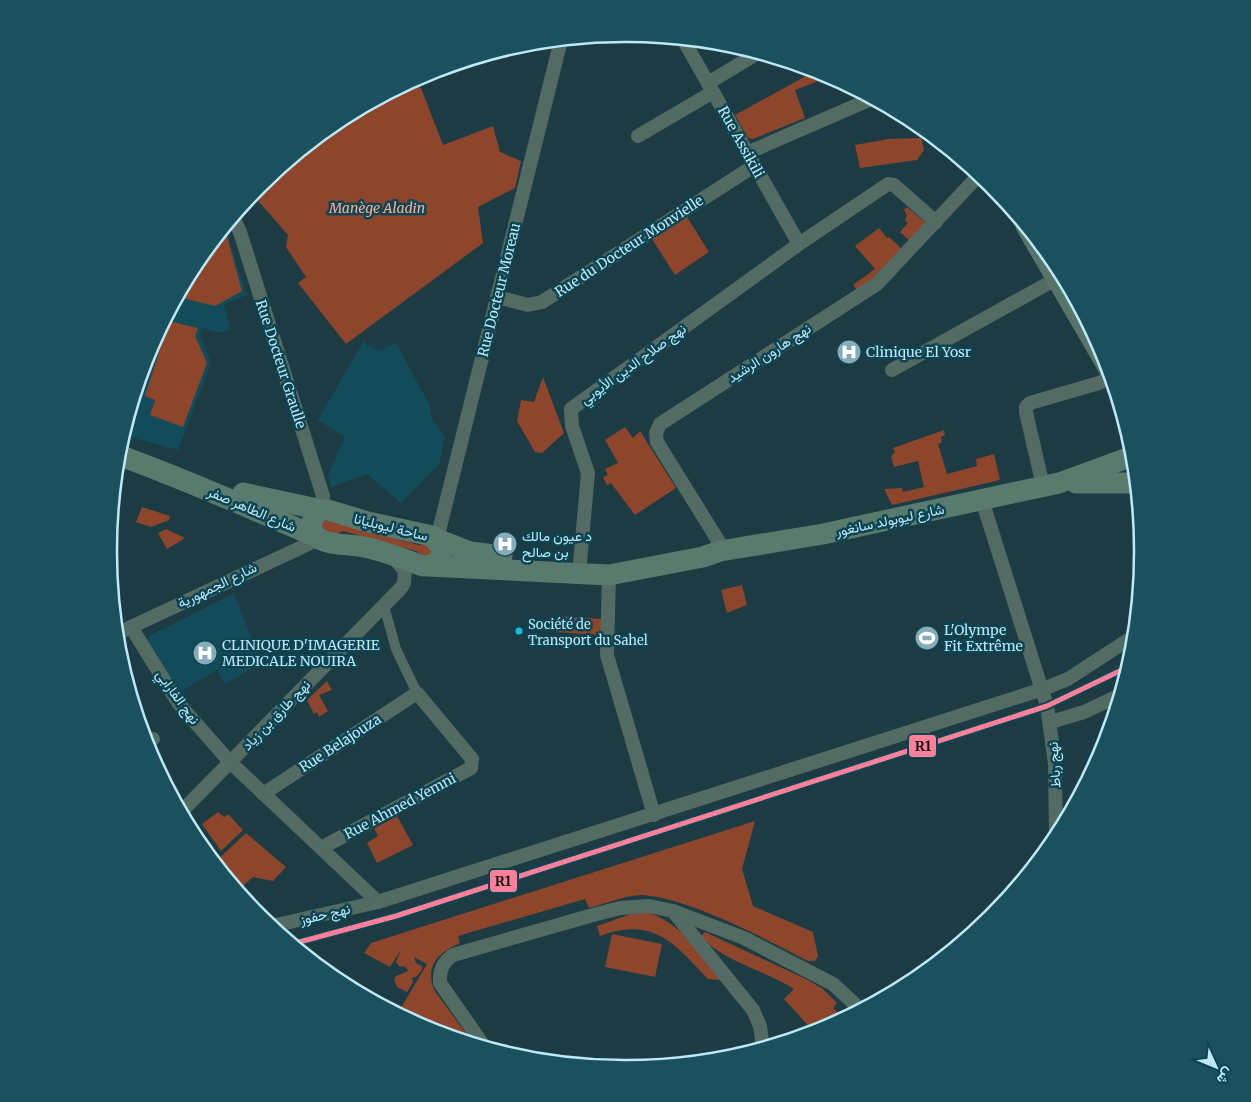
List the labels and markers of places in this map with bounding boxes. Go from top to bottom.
hospital icon: Clinique El Yosr [836,339,862,365]
place label: Clinique El Yosr [866,343,971,361]
place label: د عيون مالك بن صالح [522,527,592,563]
hospital icon: د عيون مالك بن صالح [492,531,518,557]
place label: Société de Transport du Sahel [528,616,648,649]
place label: L'Olympe Fit Extrême [944,621,1023,655]
sports icon: L'Olympe Fit Extrême [914,625,940,651]
marker: Société de Transport du Sahel [514,626,524,636]
place label: CLINIQUE D'IMAGERIE MEDICALE NOUIRA [222,636,380,670]
hospital icon: CLINIQUE D'IMAGERIE MEDICALE NOUIRA [192,640,218,666]

